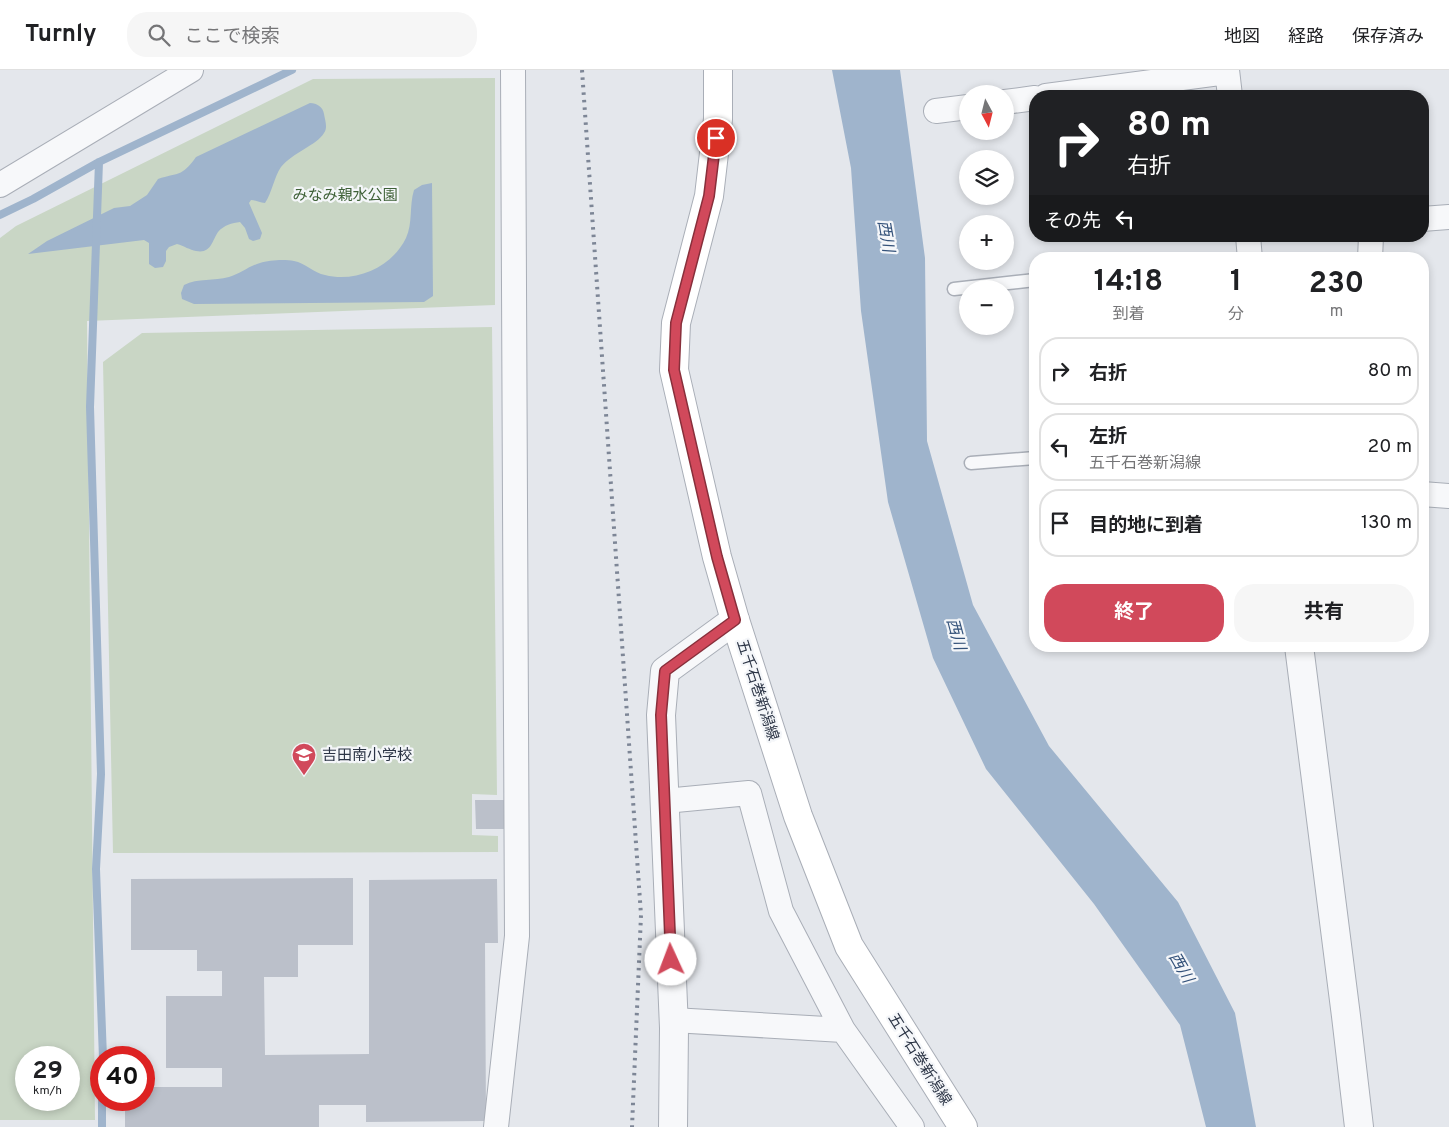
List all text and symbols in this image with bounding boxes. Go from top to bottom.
search box [127,12,477,57]
text: Turnly [25,20,97,50]
icon: search [145,21,173,49]
text: ここで検索 [185,25,280,49]
text: 地図 [1224,26,1260,49]
text: 経路 [1288,26,1324,49]
text: 保存済み [1352,26,1424,49]
north arrow [959,85,1014,140]
map controls [959,85,1014,335]
text: 80 m [1127,104,1211,148]
icon: right [1044,110,1109,175]
pin [695,117,737,159]
icon: arrive [702,124,730,152]
button: layers [959,150,1014,205]
text: 右折 [1127,154,1171,181]
park label: みなみ親水公園 [292,187,398,206]
icon: left [1111,205,1139,233]
text: その先 [1044,210,1101,234]
button: + [959,215,1014,270]
water label: 西川 [872,219,898,256]
text: 14:18 [1094,264,1163,301]
text: 1 [1230,264,1242,301]
text: 230 [1309,266,1364,303]
button: − [959,280,1014,335]
text: m [1330,302,1343,322]
text: 到着 [1112,305,1144,325]
text: 分 [1228,305,1244,325]
icon: right [1046,357,1074,385]
text: 80 m [1368,359,1412,383]
text: 右折 [1089,362,1127,386]
text: 左折 [1089,425,1127,449]
icon: left [1046,433,1074,461]
text: 20 m [1368,435,1412,459]
text: 五千石巻新潟線 [1089,454,1201,474]
icon: arrive [1046,509,1074,537]
text: 130 m [1361,511,1412,535]
text: 目的地に到着 [1089,514,1203,538]
button: 終了 [1044,584,1224,642]
button: 共有 [1234,584,1414,642]
water label: 西川 [941,616,969,654]
street label: 五千石巻新潟線 [731,638,782,743]
school or university icon: 吉田南小学校 [291,742,317,776]
place label: 吉田南小学校 [322,747,412,766]
position arrow [644,933,696,985]
water label: 西川 [1164,949,1198,989]
street label: 五千石巻新潟線 [883,1010,955,1109]
speed limit sign: 40 [90,1046,155,1111]
text: 29 [32,1056,63,1088]
text: km/h [33,1083,62,1099]

